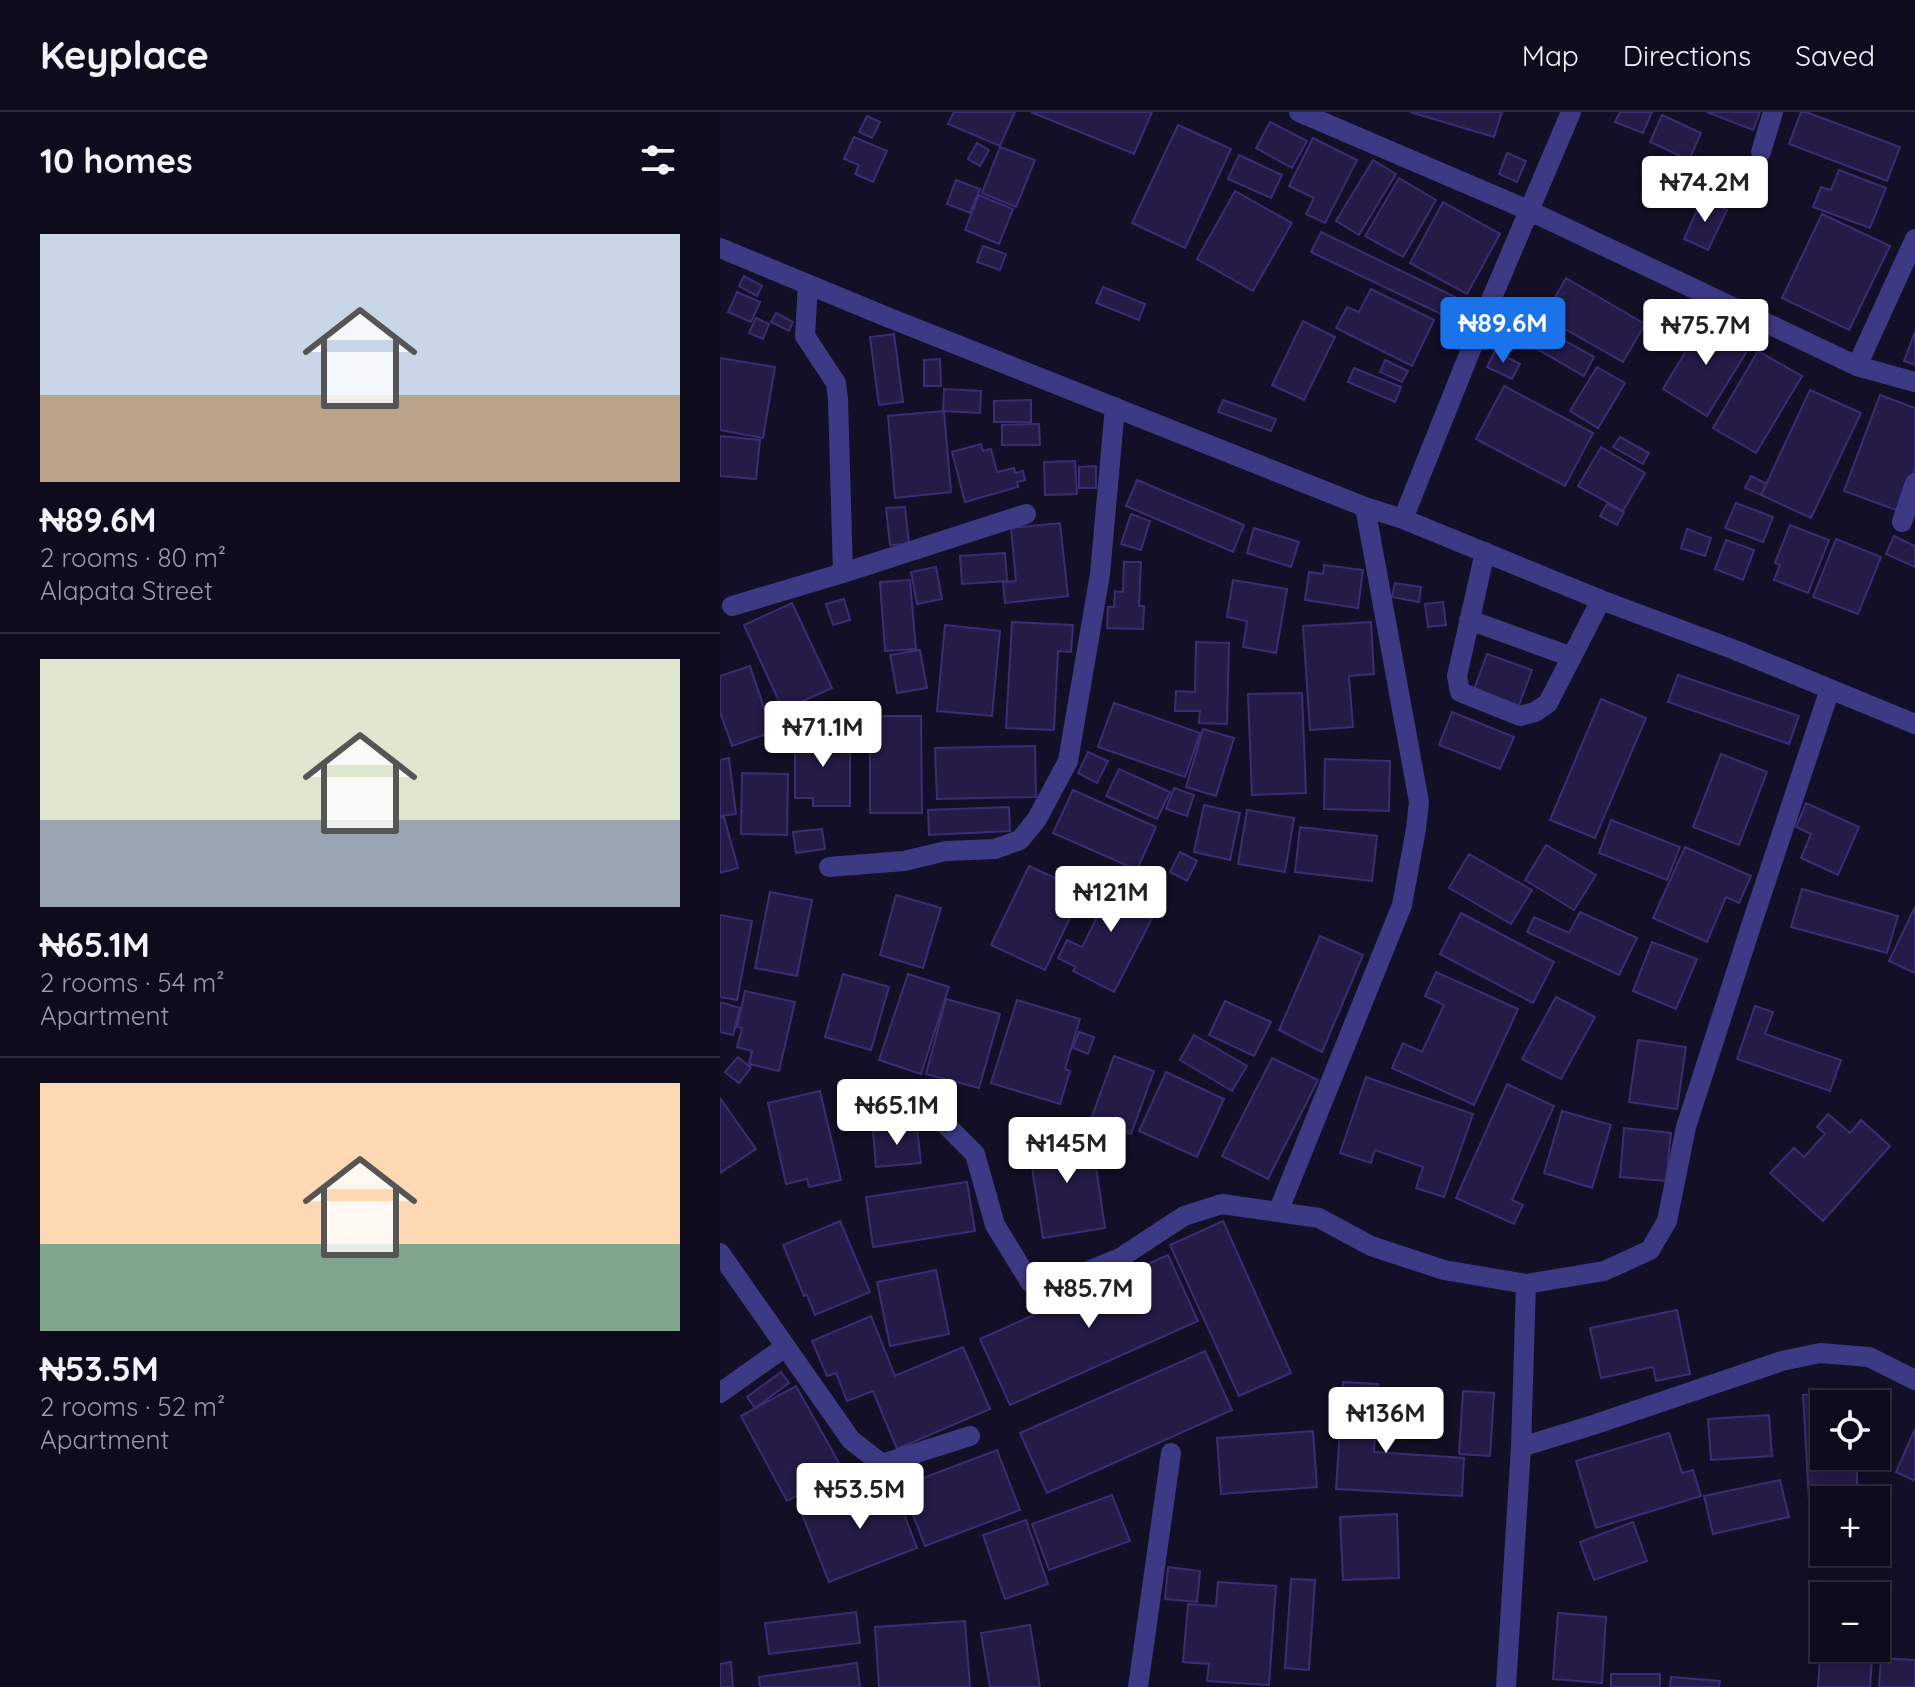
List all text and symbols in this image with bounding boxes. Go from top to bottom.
text: Keyplace [40,31,209,79]
text: Map [1522,38,1579,73]
text: Directions [1623,38,1751,73]
text: Saved [1795,38,1875,73]
icon: filters [636,138,680,182]
text: 10 homes [40,139,193,182]
pin: ₦74.2M [1640,156,1770,224]
text: ₦74.2M [1660,165,1750,198]
icon: home [288,286,432,430]
pin: ₦89.6M [1438,297,1568,365]
pin: ₦75.7M [1641,299,1771,367]
text: ₦89.6M [1458,306,1548,339]
text: ₦75.7M [1661,308,1751,341]
text: ₦89.6M [40,498,157,541]
text: 2 rooms · 80 m² [40,541,226,574]
text: Alapata Street [40,574,213,607]
pin: ₦71.1M [758,701,888,769]
text: ₦71.1M [782,710,864,743]
icon: home [288,711,432,855]
pin: ₦121M [1055,866,1167,934]
text: ₦121M [1073,875,1149,908]
text: ₦65.1M [40,923,150,966]
text: 2 rooms · 54 m² [40,966,224,999]
text: Apartment [40,999,169,1032]
pin: ₦65.1M [832,1079,962,1147]
text: ₦65.1M [855,1088,939,1121]
pin: ₦145M [1011,1117,1123,1185]
text: ₦145M [1027,1126,1107,1159]
icon: home [288,1135,432,1279]
pin: ₦85.7M [1024,1262,1154,1330]
text: ₦85.7M [1044,1271,1134,1304]
text: ₦53.5M [40,1347,159,1390]
pin: ₦136M [1330,1387,1442,1455]
text: 2 rooms · 52 m² [40,1390,225,1423]
map controls [1810,1390,1890,1662]
button: locate [1810,1390,1890,1470]
text: ₦136M [1347,1396,1425,1429]
text: Apartment [40,1423,169,1456]
pin: ₦53.5M [795,1463,925,1531]
text: ₦53.5M [815,1472,905,1505]
button: + [1810,1486,1890,1566]
button: − [1810,1582,1890,1662]

